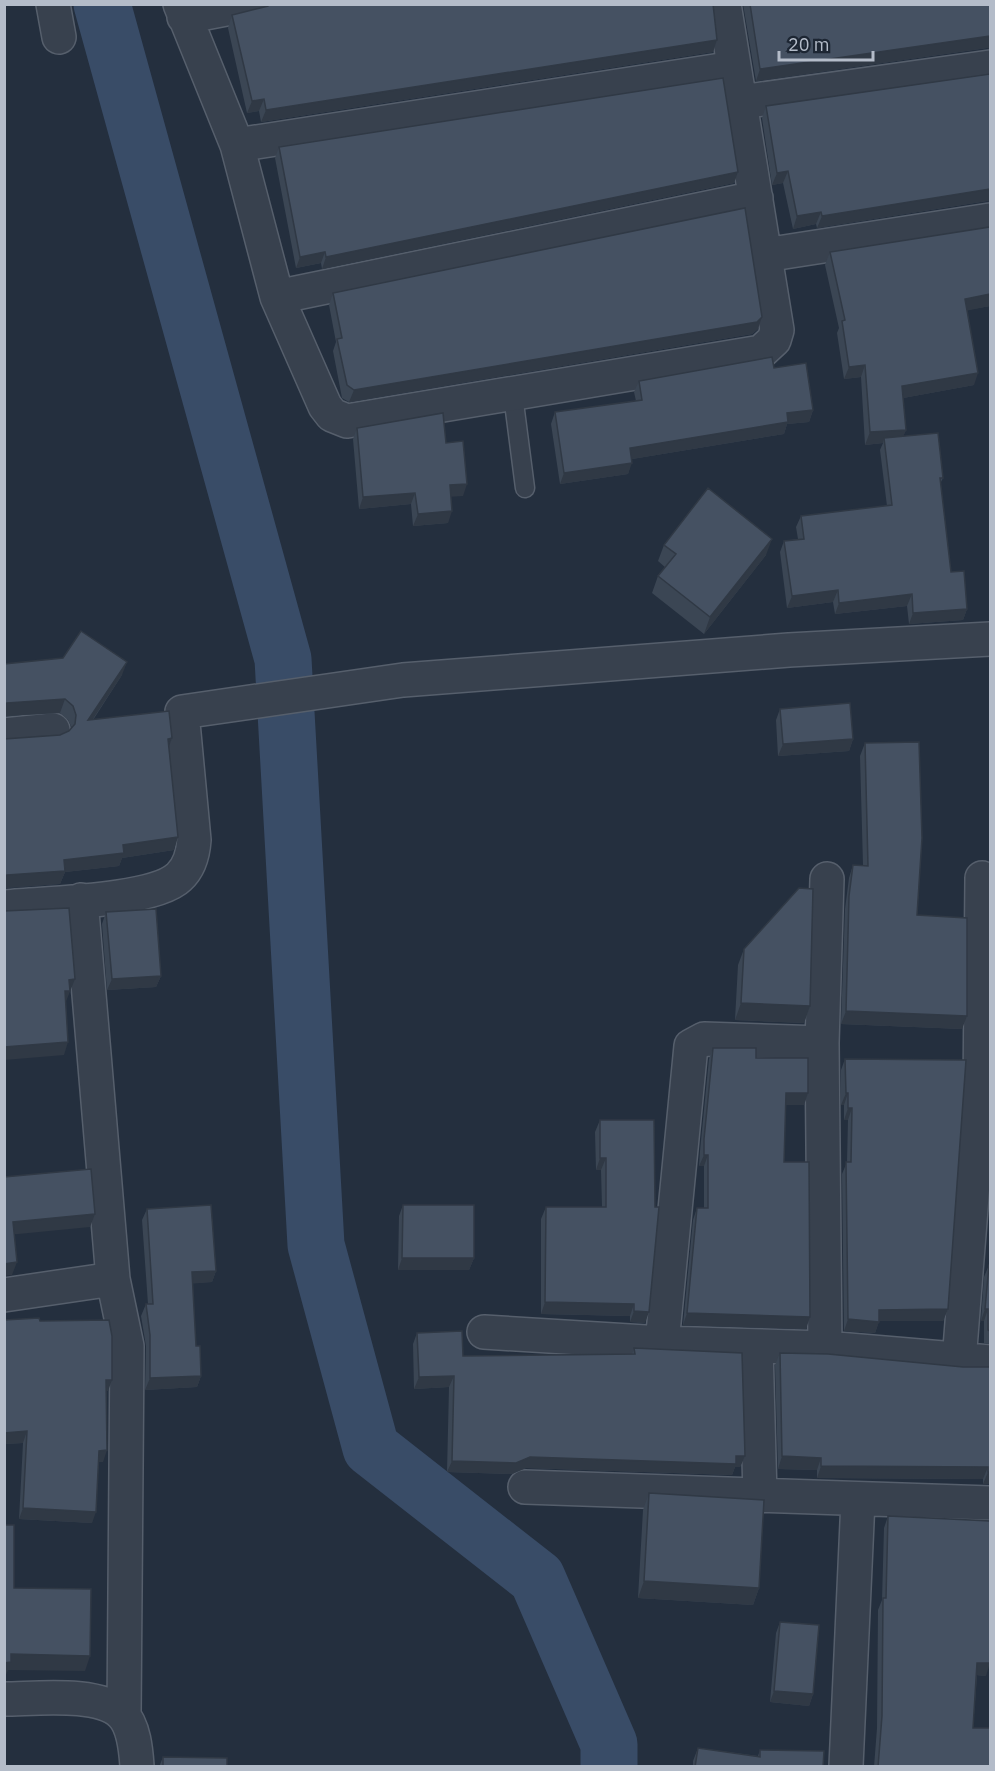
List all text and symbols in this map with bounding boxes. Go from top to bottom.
scale bar [779,24,874,62]
text: 20 m [788,33,830,56]

